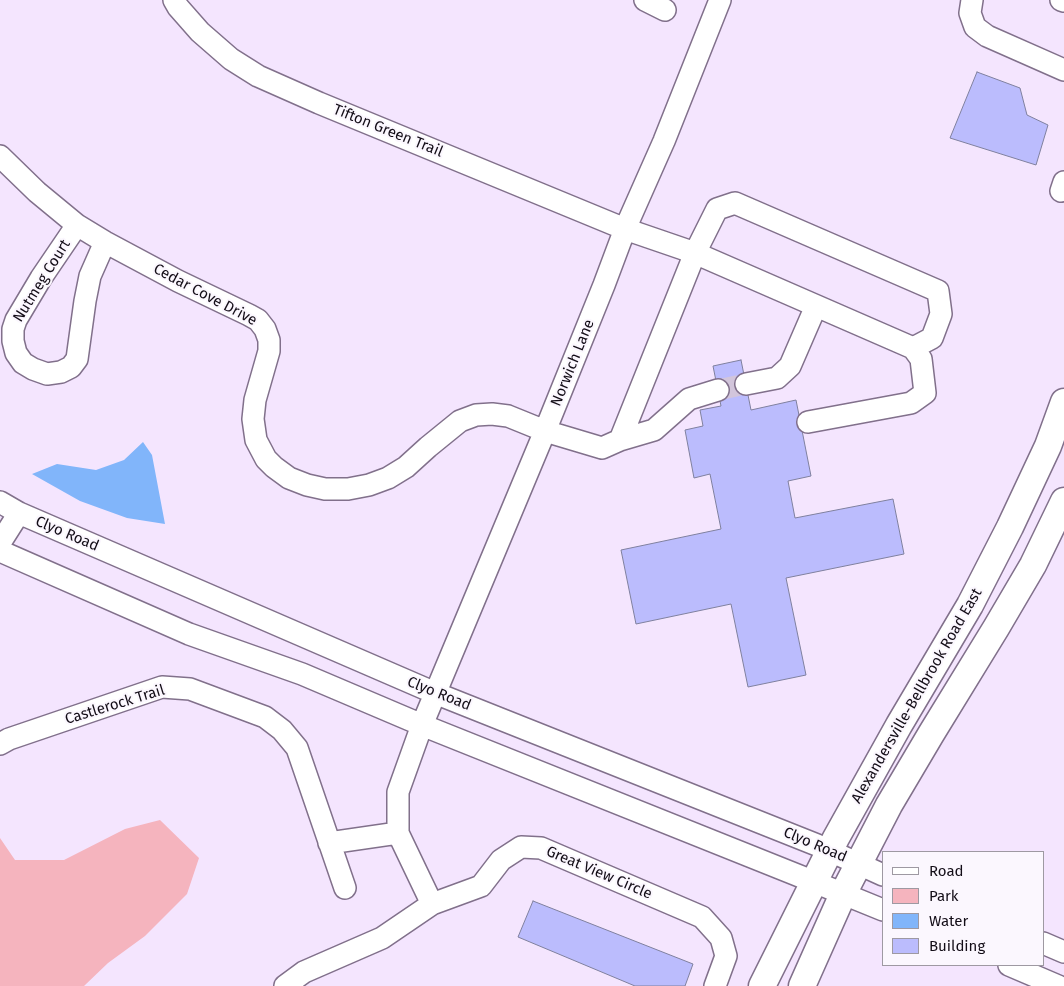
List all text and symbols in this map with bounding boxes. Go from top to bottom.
street label: Tifton Green Trail [330,101,446,161]
street label: Nutmeg Court [9,236,75,326]
street label: Cedar Cove Drive [150,260,260,330]
street label: Norwich Lane [547,317,599,409]
street label: Clyo Road [33,513,101,555]
street label: Alexandersville-Bellbrook Road East [848,585,986,807]
street label: Clyo Road [405,673,473,715]
street label: Castlerock Trail [63,681,167,729]
street label: Clyo Road [781,824,849,866]
street label: Great View Circle [543,843,655,903]
legend [882,851,1044,966]
text: Road [929,862,964,880]
text: Park [929,887,959,905]
text: Water [929,912,968,930]
text: Building [929,937,985,955]

